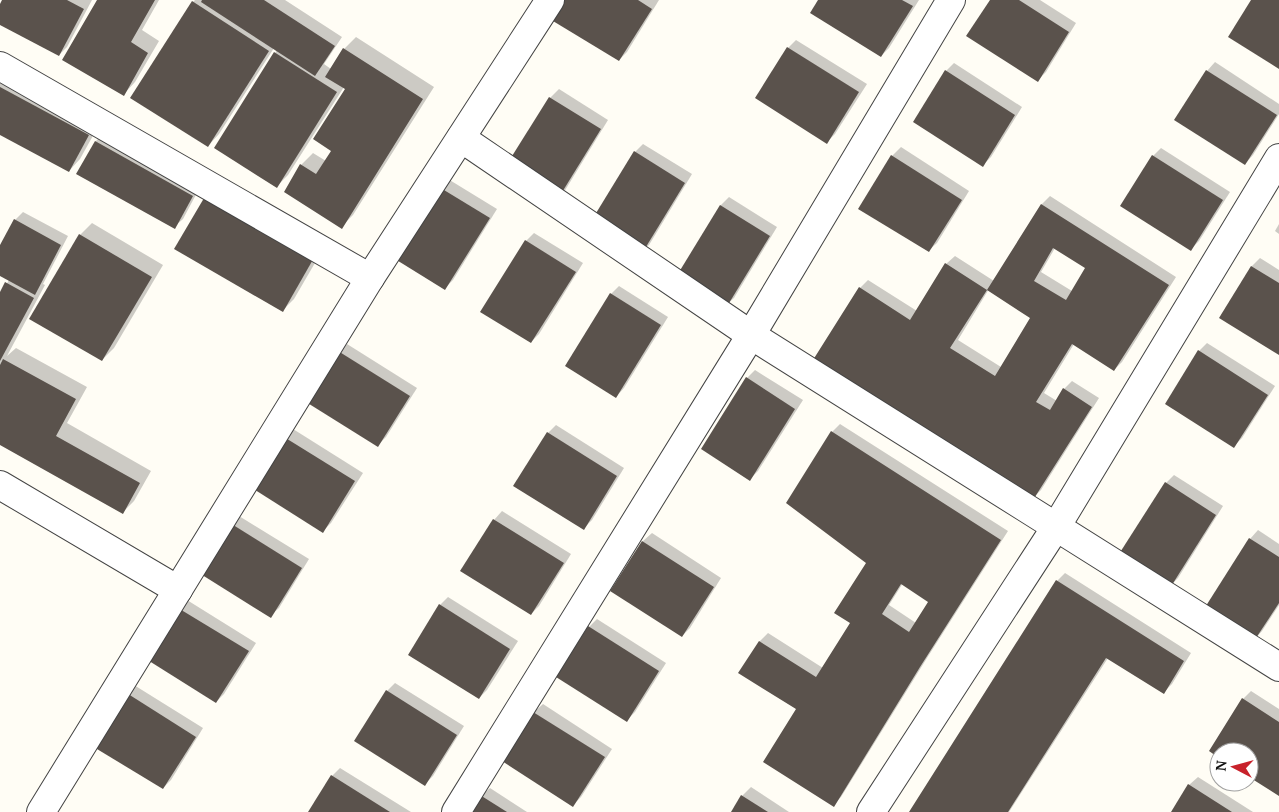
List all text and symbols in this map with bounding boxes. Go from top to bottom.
north arrow [1209,742,1259,792]
text: N [1211,759,1231,772]

